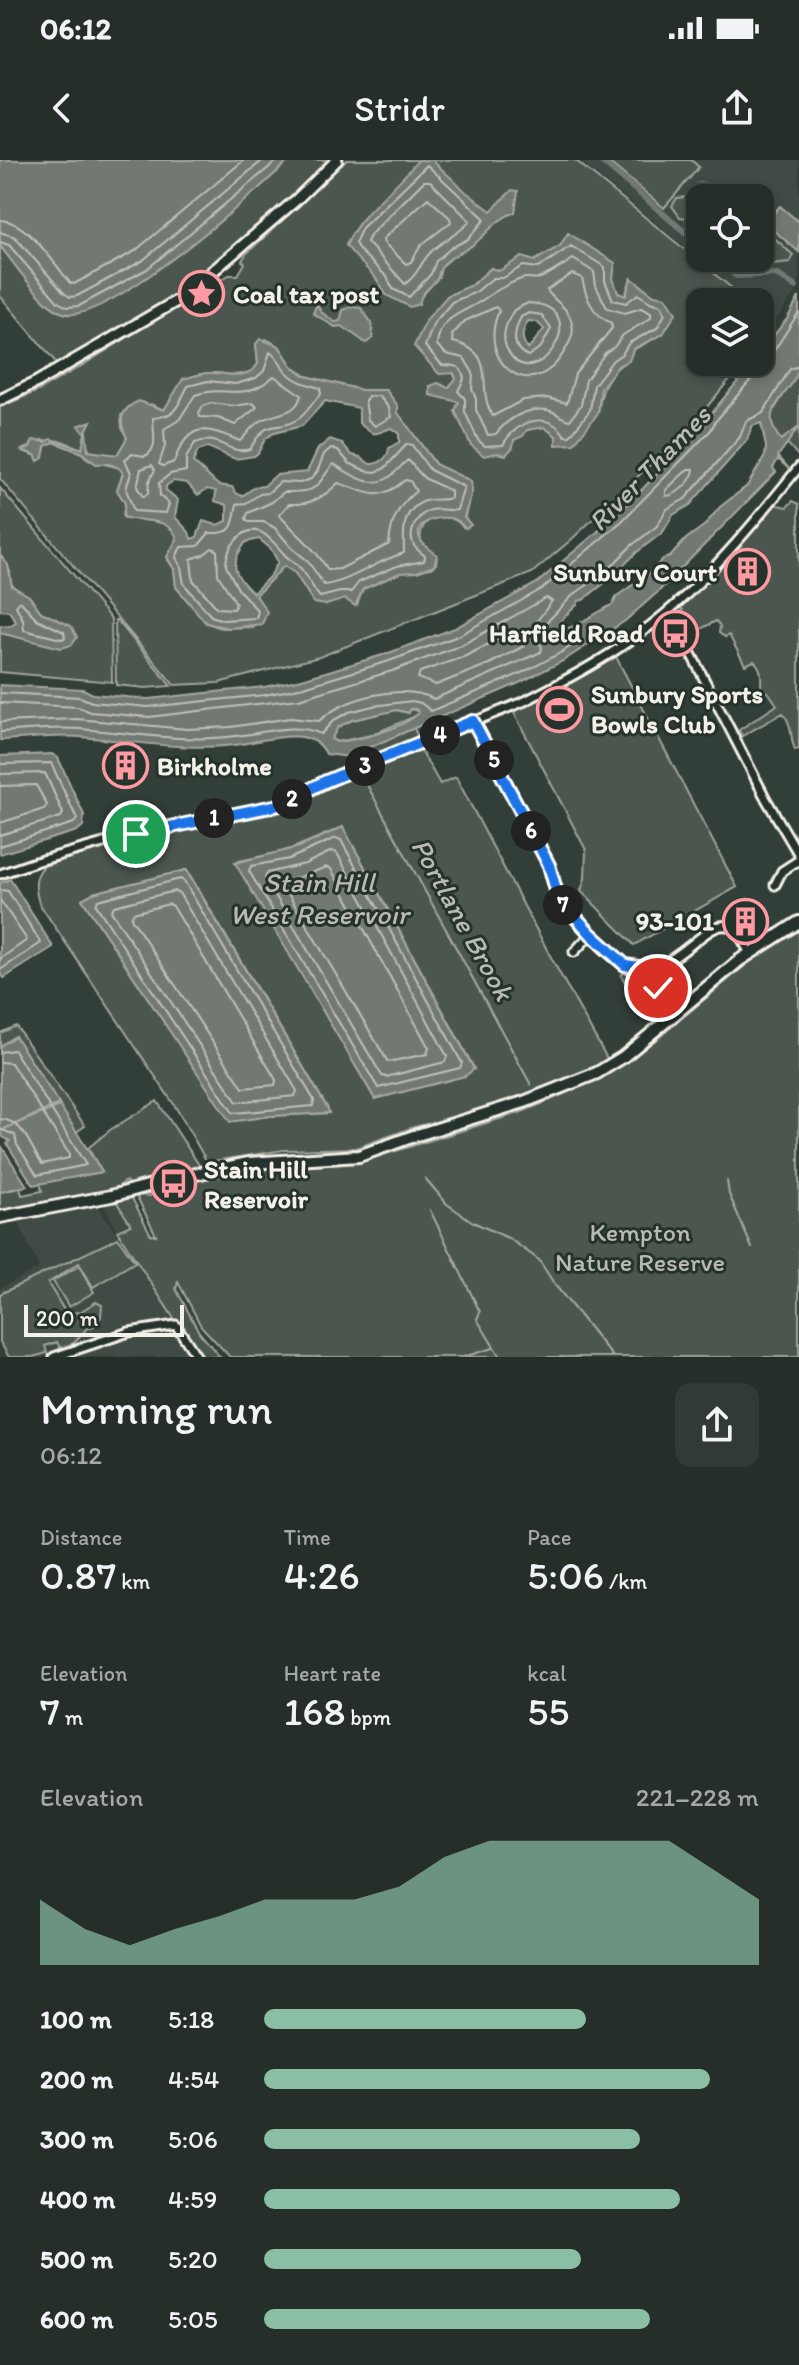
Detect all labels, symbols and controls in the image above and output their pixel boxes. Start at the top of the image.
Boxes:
text: 06:12 [40,10,111,47]
icon: back [40,86,84,130]
icon: share [715,86,759,130]
text: Stridr [354,87,445,130]
map controls [686,184,774,376]
button: locate [686,184,774,272]
place icon: Coal tax post [178,270,226,318]
place label: Coal tax post [233,278,380,310]
button: layers [686,288,774,376]
water label: River Thames [581,397,718,538]
building icon: Sunbury Court [724,548,772,596]
place label: Sunbury Court [553,556,717,588]
bus stop icon: Harfield Road [651,609,699,657]
place label: Harfield Road [489,617,645,649]
place label: Sunbury Sports Bowls Club [591,678,763,740]
sports icon: Sunbury Sports Bowls Club [536,685,584,733]
pin: 4 [420,715,460,755]
text: 4 [433,721,447,748]
pin: 5 [474,740,514,780]
building icon: Birkholme [102,742,150,790]
pin: 3 [345,746,385,786]
text: 5 [488,746,500,773]
place label: Birkholme [157,750,272,782]
text: 3 [359,752,371,779]
pin: 2 [272,779,312,819]
text: 2 [286,785,298,812]
pin: 1 [194,798,234,838]
pin [102,800,170,868]
text: 1 [209,804,219,831]
pin: 6 [511,811,551,851]
icon: arrive [114,812,158,856]
text: 6 [525,817,537,844]
water label: Portlane Brook [404,832,522,1007]
water label: Stain Hill West Reservoir [229,865,411,931]
pin: 7 [543,885,583,925]
text: 7 [558,891,568,918]
building icon: 93-101 [721,897,769,945]
place label: 93-101 [636,905,714,937]
pin [624,954,692,1022]
icon: check [636,966,680,1010]
place label: Stain Hill Reservoir [204,1153,309,1215]
bus stop icon: Stain Hill Reservoir [149,1160,197,1208]
park label: Kempton Nature Reserve [555,1216,725,1278]
scale bar [24,1301,184,1337]
text: 200 m [36,1305,98,1332]
text: Morning run [40,1382,273,1435]
button: share [675,1383,759,1467]
text: 06:12 [40,1439,102,1471]
text: Distance [40,1524,122,1551]
text: Time [284,1524,331,1551]
text: Pace [527,1524,571,1551]
text: 0.87 [40,1551,116,1599]
text: 4:26 [284,1551,360,1599]
text: 5:06 [527,1551,604,1599]
text: km [116,1568,150,1595]
text: /km [604,1568,647,1595]
text: Elevation [40,1660,127,1687]
text: Heart rate [284,1660,381,1687]
text: kcal [527,1660,566,1687]
text: 7 [40,1687,60,1735]
text: 168 [284,1687,345,1735]
text: 55 [527,1687,569,1735]
text: m [60,1704,83,1731]
text: bpm [345,1704,391,1731]
text: Elevation [40,1781,143,1813]
text: 221–228 m [636,1781,759,1813]
text: 100 m [40,2003,112,2035]
text: 5:18 [168,2003,214,2035]
text: 200 m [40,2063,113,2095]
text: 4:54 [168,2063,219,2095]
text: 300 m [40,2123,114,2155]
text: 5:06 [168,2123,218,2155]
text: 400 m [40,2183,115,2215]
text: 4:59 [168,2183,217,2215]
text: 500 m [40,2243,113,2275]
text: 5:20 [168,2243,218,2275]
text: 600 m [40,2303,114,2335]
text: 5:05 [168,2303,218,2335]

